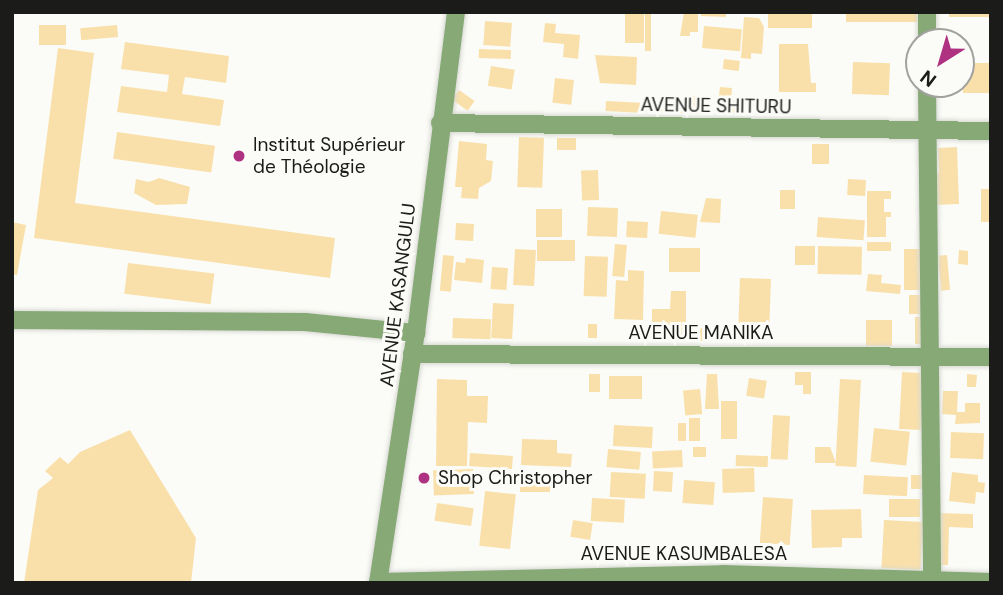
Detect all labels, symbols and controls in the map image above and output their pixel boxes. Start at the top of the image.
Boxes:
north arrow [905,28,975,98]
text: N [915,64,941,93]
street label: AVENUE SHITURU [640,93,792,119]
place label: Institut Supérieur de Théologie [253,134,405,178]
marker: Institut Supérieur de Théologie [231,148,247,164]
street label: AVENUE KASANGULU [375,202,421,388]
street label: AVENUE MANIKA [628,322,774,344]
place label: Shop Christopher [438,467,593,489]
marker: Shop Christopher [416,470,432,486]
street label: AVENUE KASUMBALESA [581,543,787,565]

